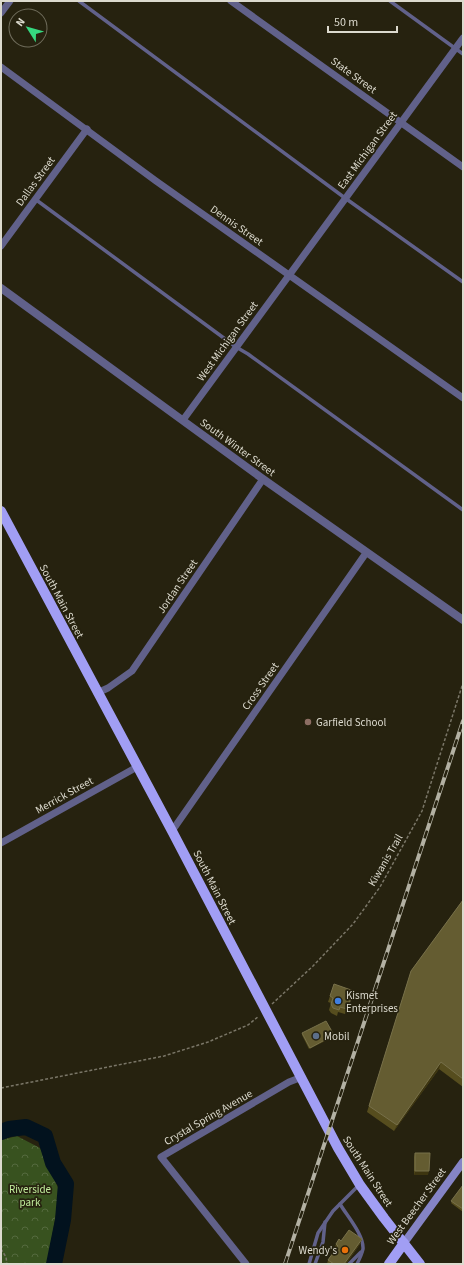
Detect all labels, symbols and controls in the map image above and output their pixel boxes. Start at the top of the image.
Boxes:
north arrow [8,8,48,48]
scale bar [328,8,397,34]
text: 50 m [334,14,358,31]
text: N [12,15,29,30]
street label: State Street [328,54,380,97]
street label: East Michigan Street [334,108,401,192]
street label: Dallas Street [12,153,59,209]
street label: Dennis Street [207,202,266,249]
street label: West Michigan Street [193,298,262,384]
street label: South Winter Street [197,415,279,480]
street label: Jordan Street [154,556,201,616]
street label: South Main Street [36,562,87,641]
street label: Cross Street [239,659,282,713]
place label: Garfield School [316,715,386,730]
marker: Garfield School [303,717,313,727]
street label: Merrick Street [33,773,96,818]
street label: Kiwanis Trail [364,831,407,889]
street label: South Main Street [189,847,240,927]
place label: Kismet Enterprises [346,988,398,1016]
marker: Kismet Enterprises [333,996,343,1006]
place label: Mobil [324,1029,350,1044]
marker: Mobil [311,1031,321,1041]
street label: Crystal Spring Avenue [161,1086,256,1149]
street label: South Main Street [339,1133,396,1210]
street label: West Beecher Street [383,1165,450,1248]
park label: Riverside park [9,1182,52,1210]
place label: Wendy's [299,1243,337,1258]
marker: Wendy's [340,1245,350,1255]

